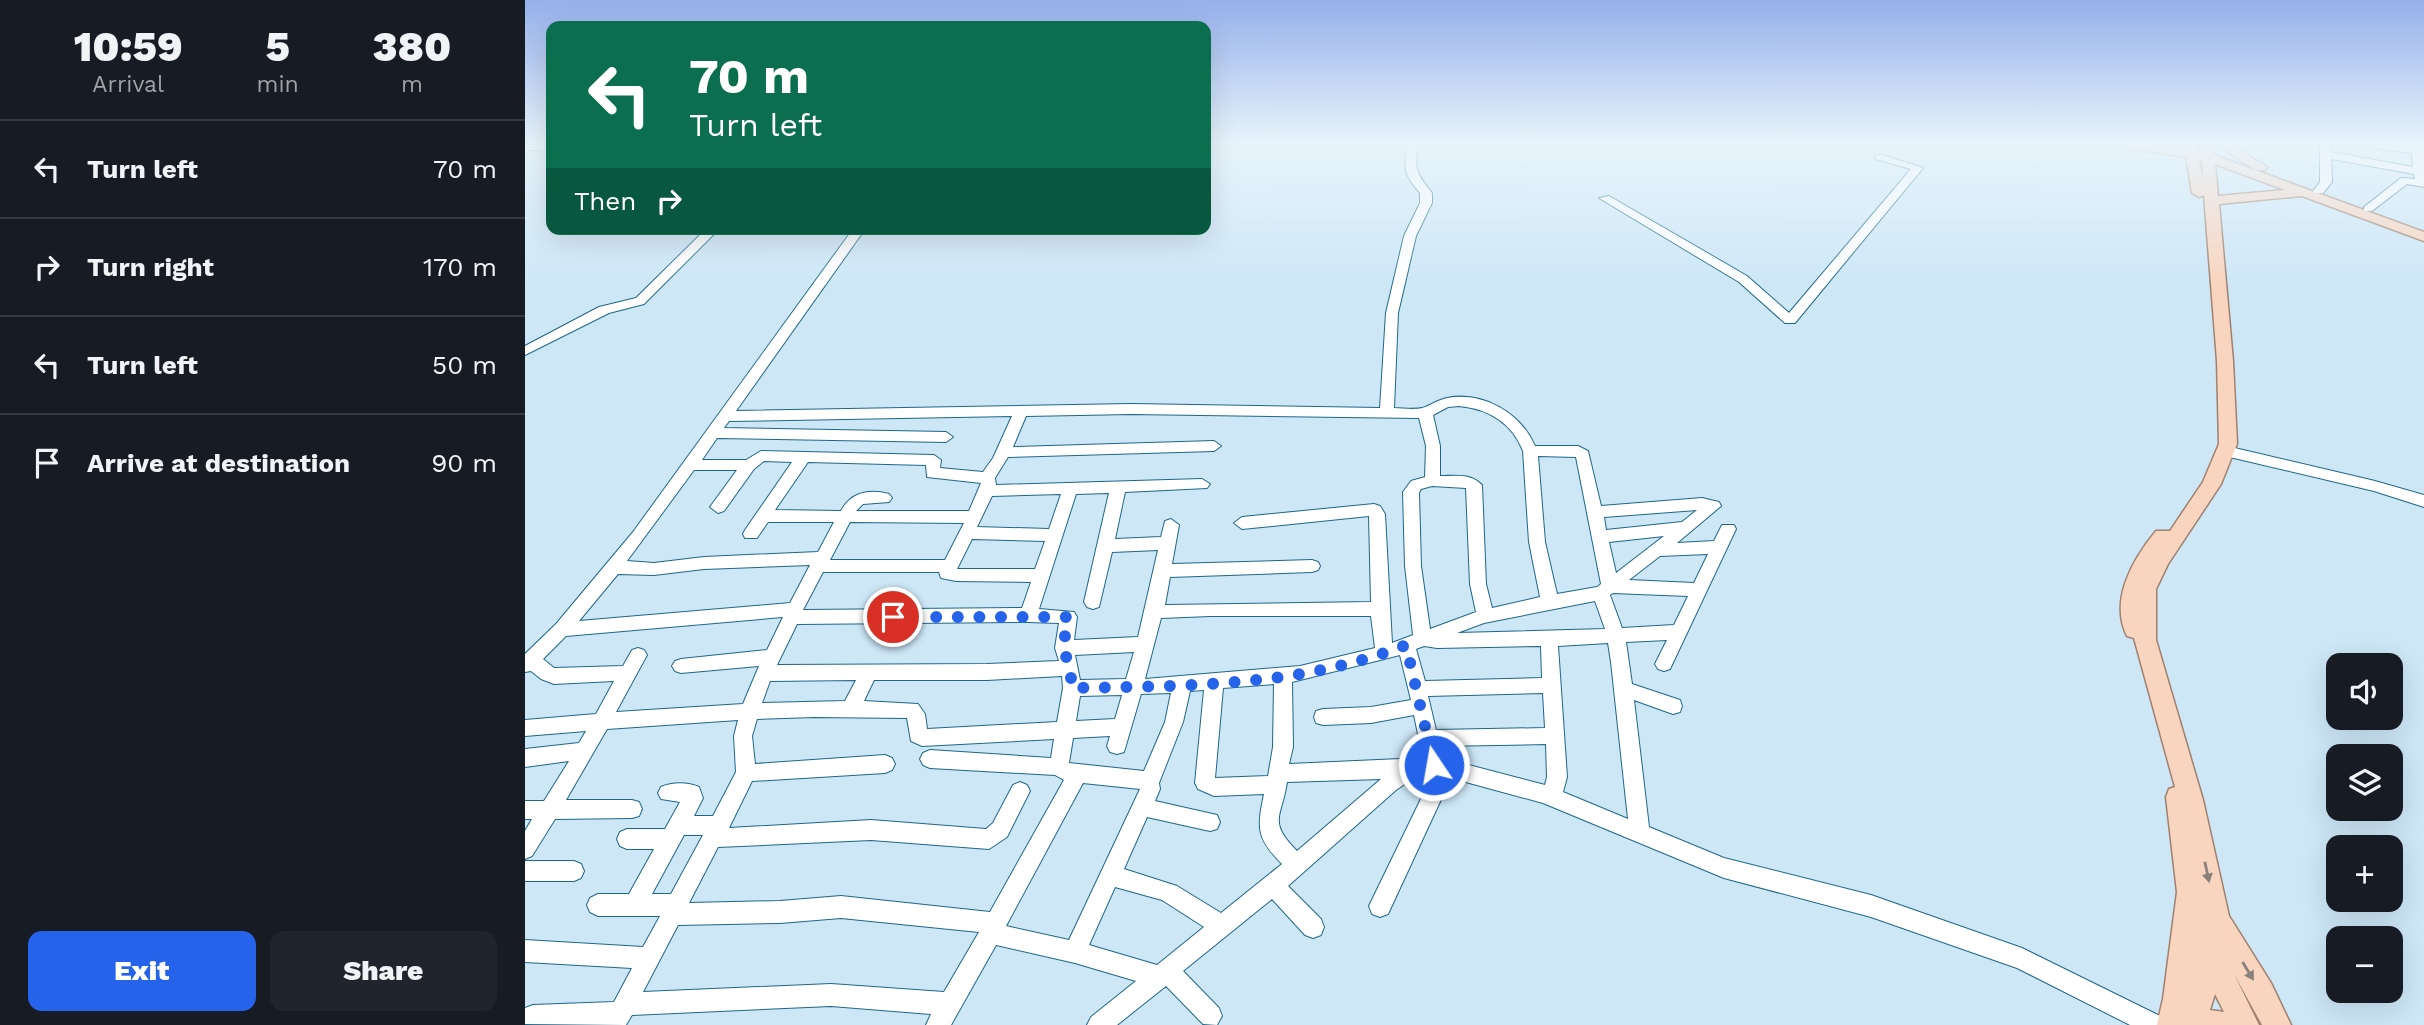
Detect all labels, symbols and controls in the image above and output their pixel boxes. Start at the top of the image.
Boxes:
text: 10:59 [74,22,183,71]
text: 5 [265,22,290,71]
text: 380 [372,22,451,71]
text: 70 m [689,47,809,105]
icon: left [574,49,665,140]
text: Arrival [92,71,164,98]
text: min [256,71,299,98]
text: m [401,71,423,98]
text: Turn left [689,106,822,144]
icon: left [28,150,66,188]
text: Turn left [87,154,198,184]
text: 70 m [433,154,497,184]
icon: right [650,182,688,220]
text: Then [574,186,636,216]
icon: right [28,248,66,286]
text: Turn right [87,252,214,282]
text: 170 m [423,252,497,282]
icon: left [28,346,66,384]
text: Turn left [87,350,198,380]
text: 50 m [432,350,497,380]
icon: arrive [28,444,66,482]
text: Arrive at destination [87,448,350,478]
text: 90 m [431,448,497,478]
pin [863,587,923,647]
icon: arrive [874,598,912,636]
map controls [2326,653,2403,1003]
button: sound [2326,653,2403,730]
position arrow [1397,728,1471,802]
button: layers [2326,744,2403,821]
button: + [2326,835,2403,912]
one-way arrow [2201,861,2212,883]
button: − [2326,926,2403,1003]
button: Exit [28,931,256,1011]
button: Share [270,931,497,1011]
one-way arrow [2242,961,2254,980]

